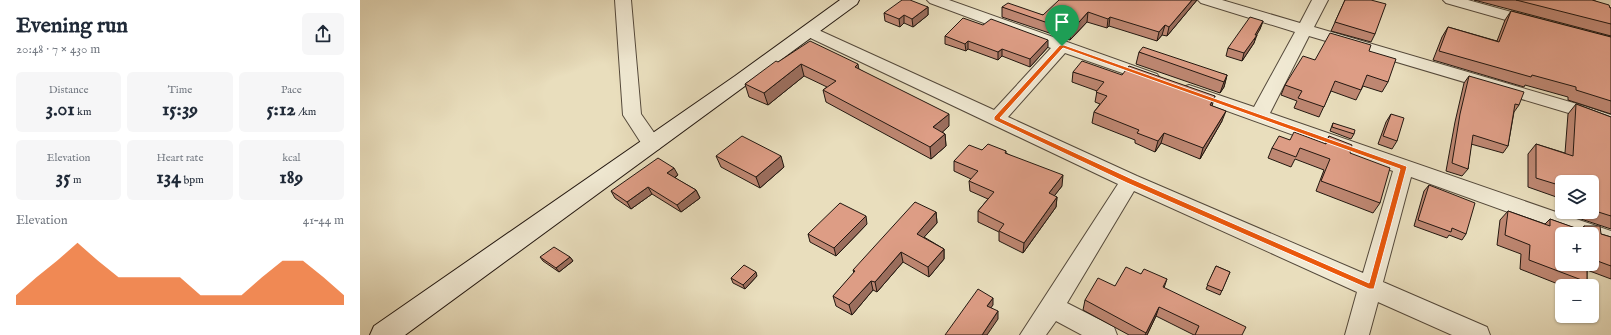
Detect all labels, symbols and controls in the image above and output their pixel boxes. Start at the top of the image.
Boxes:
pin [1045,5,1079,46]
icon: arrive [1051,11,1073,33]
text: Evening run [16,12,128,40]
button: share [302,13,344,55]
text: 20:48 · 7 × 430 m [16,41,100,58]
text: Distance [49,83,89,97]
text: Time [168,83,192,97]
text: Pace [281,83,302,97]
text: 3.01 [46,97,75,122]
text: 15:39 [162,97,198,122]
text: 5:12 [266,97,296,122]
text: km [75,105,92,119]
text: /km [296,105,316,119]
text: Elevation [47,151,90,165]
text: Heart rate [157,151,203,165]
text: kcal [282,151,301,165]
text: 35 [56,165,71,190]
text: 134 [156,165,181,190]
text: 189 [279,165,303,190]
text: m [71,173,81,187]
text: bpm [181,173,204,187]
map controls [1555,175,1599,323]
button: layers [1555,175,1599,219]
text: Elevation [16,212,68,229]
text: 41–44 m [303,212,344,229]
button: + [1555,227,1599,271]
button: − [1555,279,1599,323]

